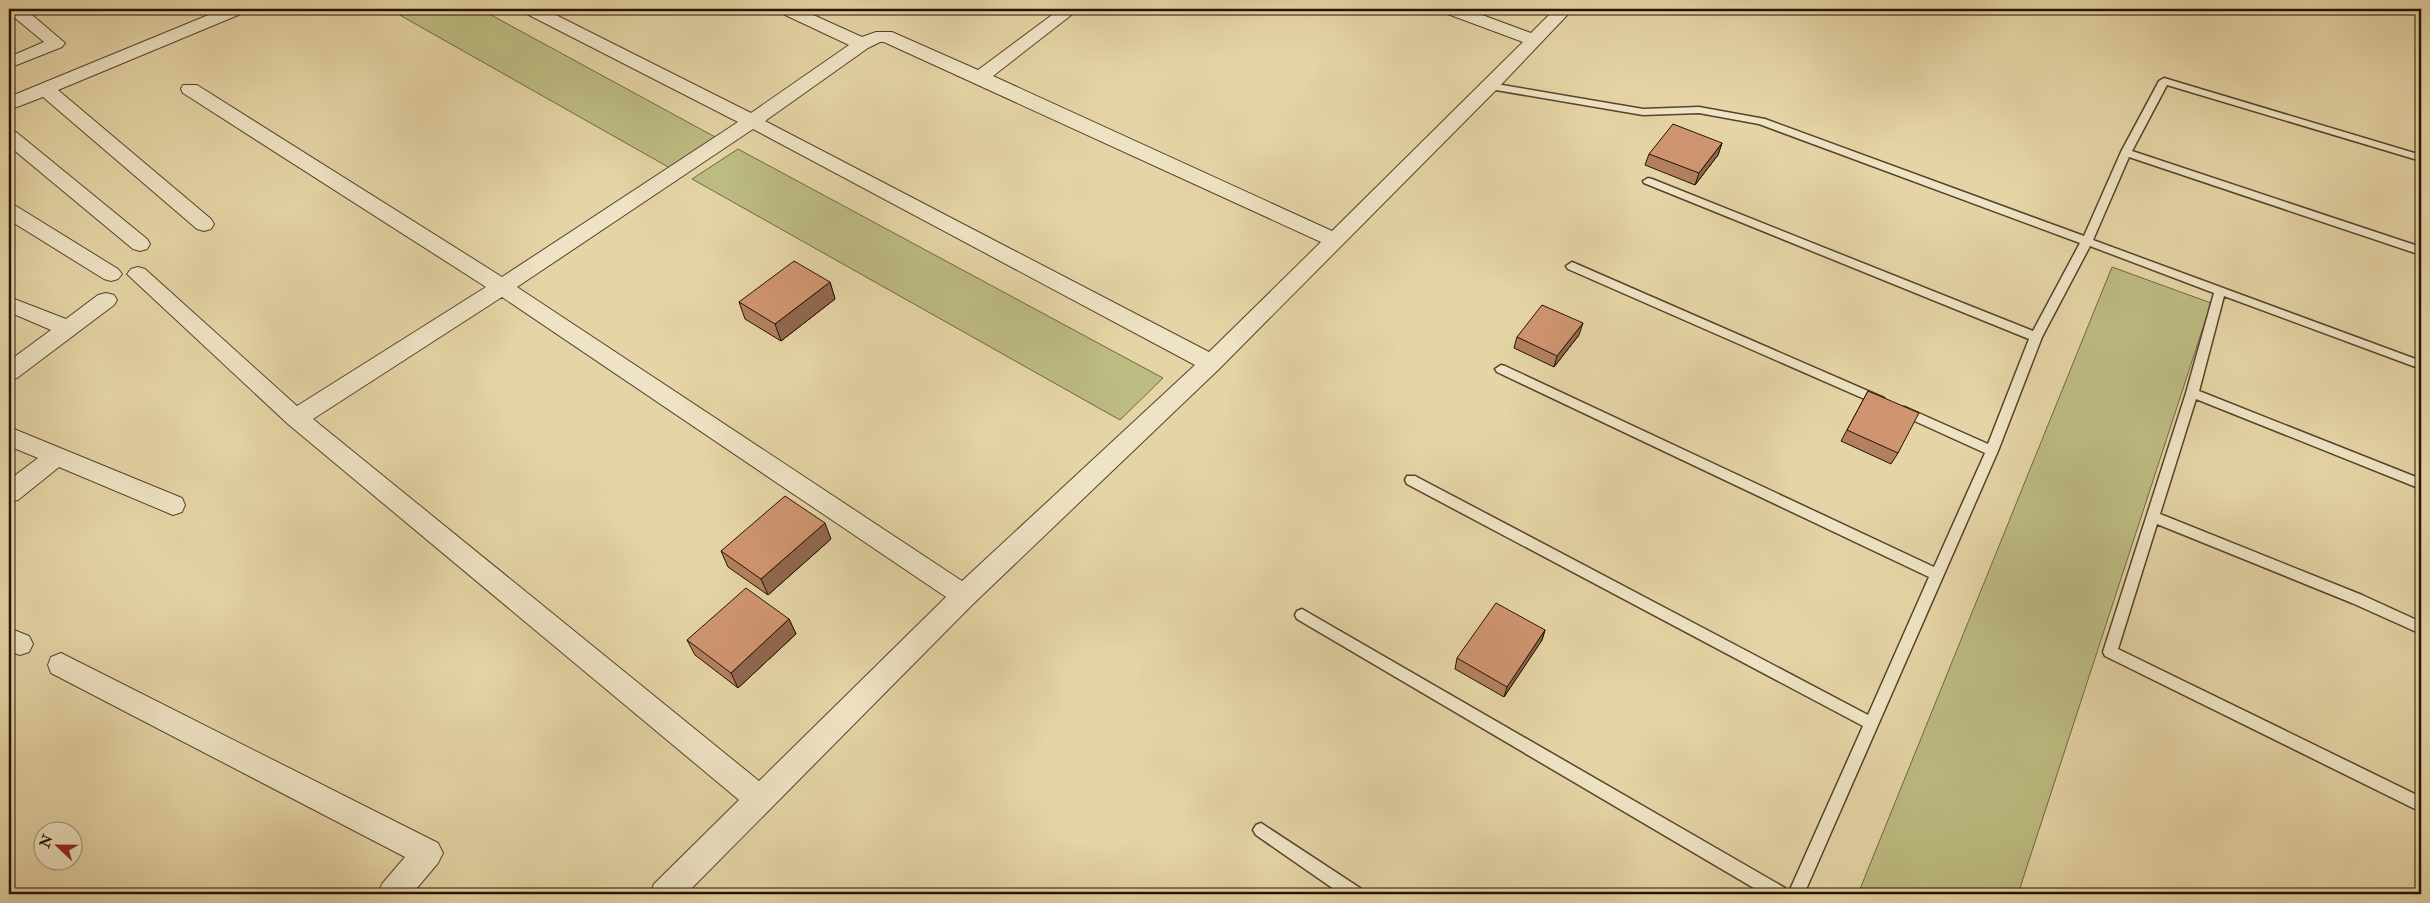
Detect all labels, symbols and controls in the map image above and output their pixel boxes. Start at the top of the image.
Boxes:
north arrow [32,820,82,870]
text: N [36,832,57,851]

